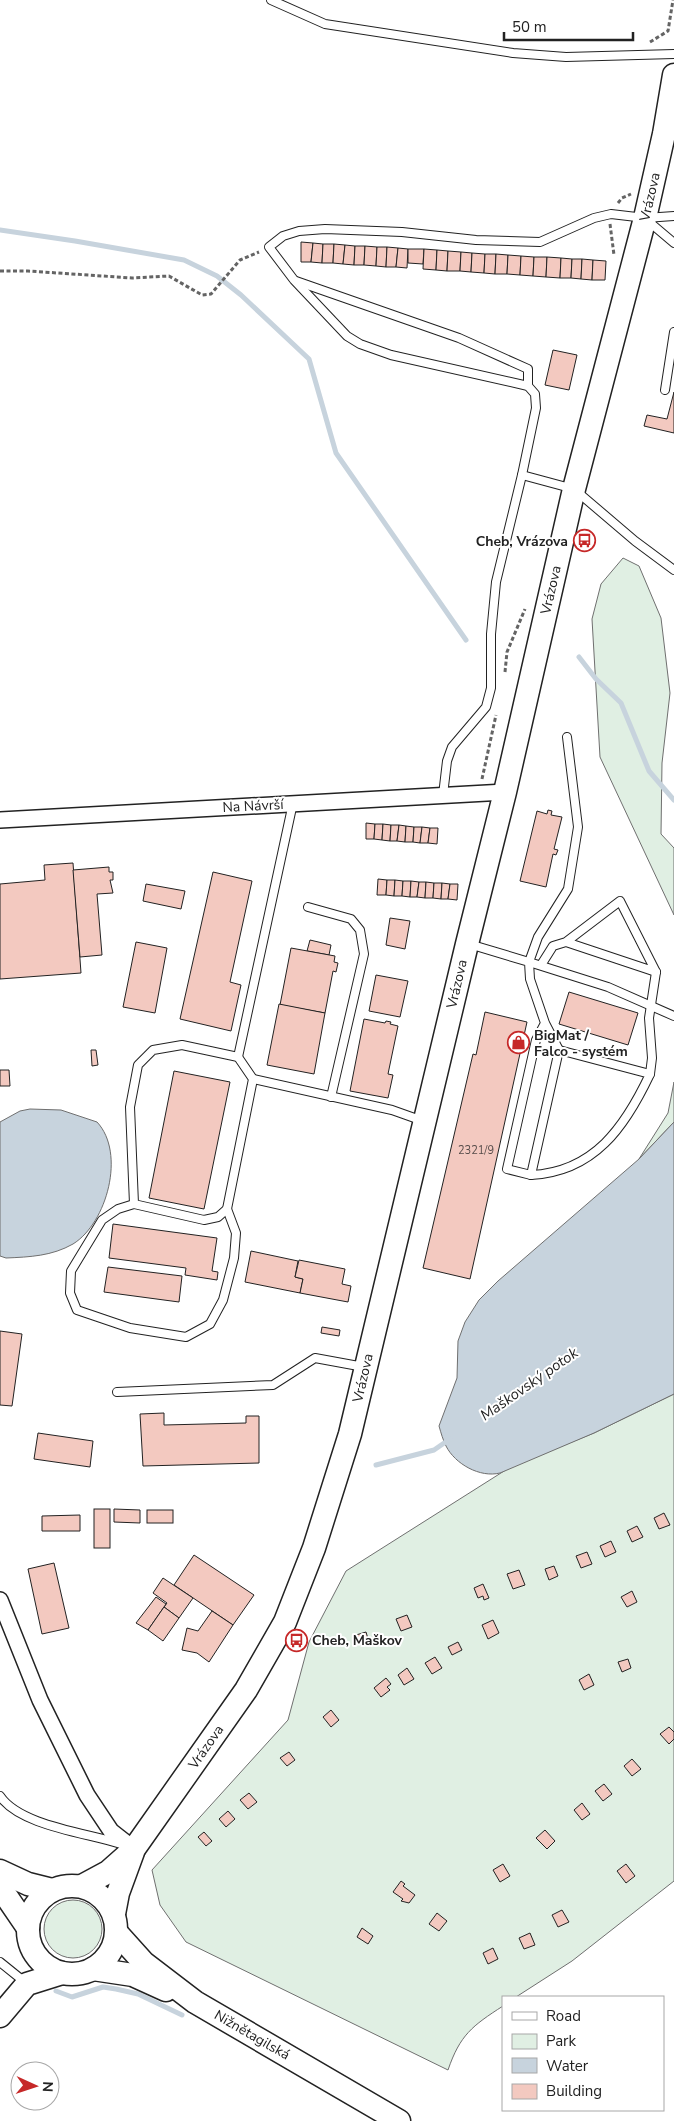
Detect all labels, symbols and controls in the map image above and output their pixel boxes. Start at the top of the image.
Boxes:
scale bar [504,10,633,42]
text: 50 m [512,17,547,37]
street label: Vrázova [635,171,665,224]
bus stop icon: Cheb, Vrázova [572,529,596,553]
place label: Cheb, Vrázova [476,532,568,551]
street label: Vrázova [536,564,566,617]
street label: Na Návrší [222,795,285,817]
street label: Vrázova [442,958,472,1011]
place label: BigMat / Falco - systém [534,1026,628,1061]
shop icon: BigMat / Falco - systém [506,1031,530,1055]
house number: 2321/9 [458,1143,494,1158]
water label: Maškovský potok [476,1342,582,1425]
street label: Vrázova [348,1352,378,1405]
bus stop icon: Cheb, Maškov [284,1628,308,1652]
place label: Cheb, Maškov [312,1631,403,1650]
street label: Vrázova [183,1721,228,1774]
legend [502,1996,664,2111]
street label: Nižnětagilská [211,2006,293,2064]
text: Road [546,2006,581,2026]
text: Park [546,2031,576,2051]
text: Water [546,2056,589,2076]
north arrow [10,2061,60,2111]
text: N [38,2081,57,2092]
text: Building [546,2081,602,2101]

